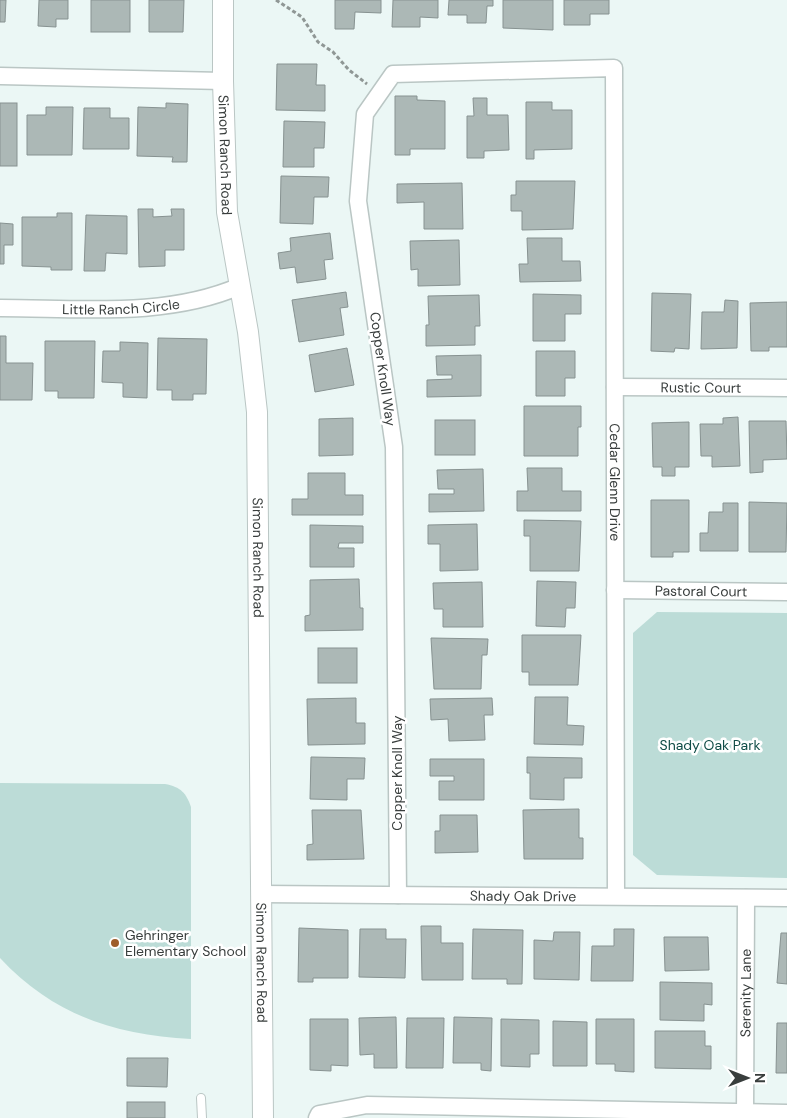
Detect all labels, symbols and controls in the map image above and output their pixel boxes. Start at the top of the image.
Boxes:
street label: Simon Ranch Road [214,95,236,215]
street label: Little Ranch Circle [62,295,181,318]
street label: Copper Knoll Way [366,311,400,428]
street label: Rustic Court [661,378,741,397]
street label: Cedar Glenn Drive [606,423,624,541]
street label: Simon Ranch Road [249,497,268,618]
street label: Pastoral Court [655,581,747,601]
street label: Copper Knoll Way [388,715,406,831]
park label: Shady Oak Park [660,736,760,754]
street label: Shady Oak Drive [470,887,576,905]
street label: Simon Ranch Road [252,902,271,1023]
place label: Gehringer Elementary School [125,926,246,960]
marker: Gehringer Elementary School [109,937,121,949]
street label: Serenity Lane [736,949,755,1037]
north arrow [722,1053,772,1103]
text: N [751,1073,769,1083]

